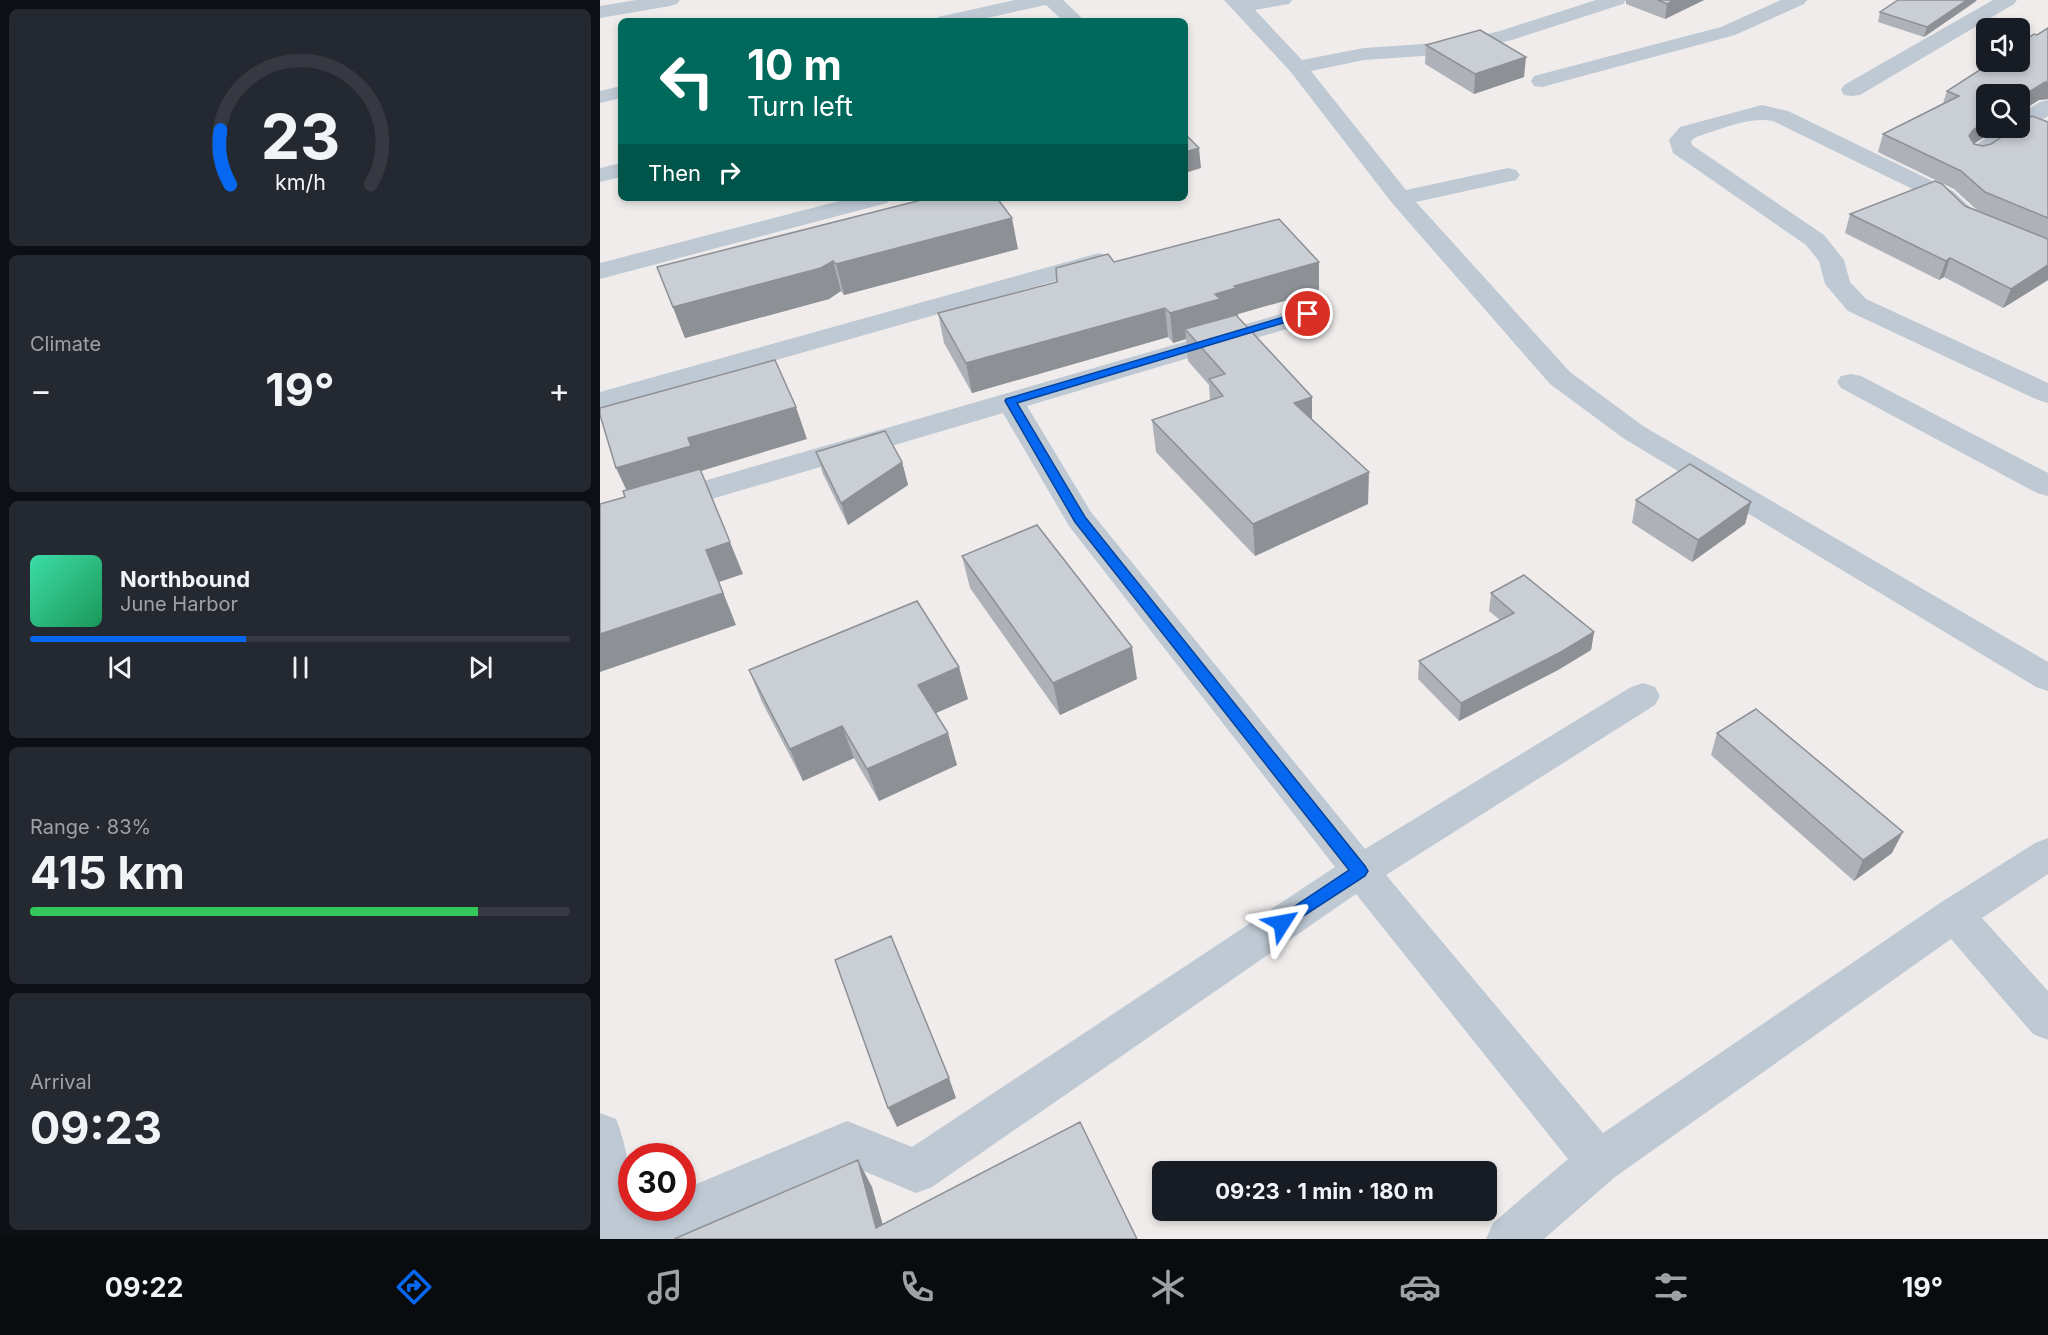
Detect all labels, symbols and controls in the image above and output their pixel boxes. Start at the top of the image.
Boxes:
map controls [1976,18,2030,138]
button: sound [1976,18,2030,72]
text: 10 m [747,39,842,90]
icon: left [648,42,726,120]
button: search [1976,84,2030,138]
text: Turn left [747,90,853,123]
text: 23 [260,99,340,174]
icon: right [713,156,746,189]
text: Then [648,160,701,186]
text: km/h [275,169,325,195]
pin [1282,288,1333,339]
icon: arrive [1291,297,1324,330]
text: Climate [30,332,101,356]
text: 19° [265,362,335,417]
text: − [30,370,52,410]
text: + [548,370,570,410]
text: Northbound [120,566,250,592]
text: June Harbor [120,592,238,616]
icon: previous [104,651,137,684]
icon: pause [284,651,317,684]
icon: next [464,651,497,684]
text: Range · 83% [30,815,151,839]
text: 415 km [30,845,185,900]
position arrow [1250,891,1314,955]
text: Arrival [30,1070,92,1094]
text: 09:23 [30,1100,162,1155]
speed limit sign: 30 [618,1143,696,1221]
text: 09:23 · 1 min · 180 m [1215,1178,1434,1204]
icon: directions [393,1266,435,1308]
icon: music [644,1266,686,1308]
icon: phone [896,1266,938,1308]
icon: climate [1147,1266,1189,1308]
icon: car [1399,1266,1441,1308]
icon: filters [1650,1266,1692,1308]
text: 09:22 [105,1271,184,1304]
text: 19° [1902,1271,1943,1304]

